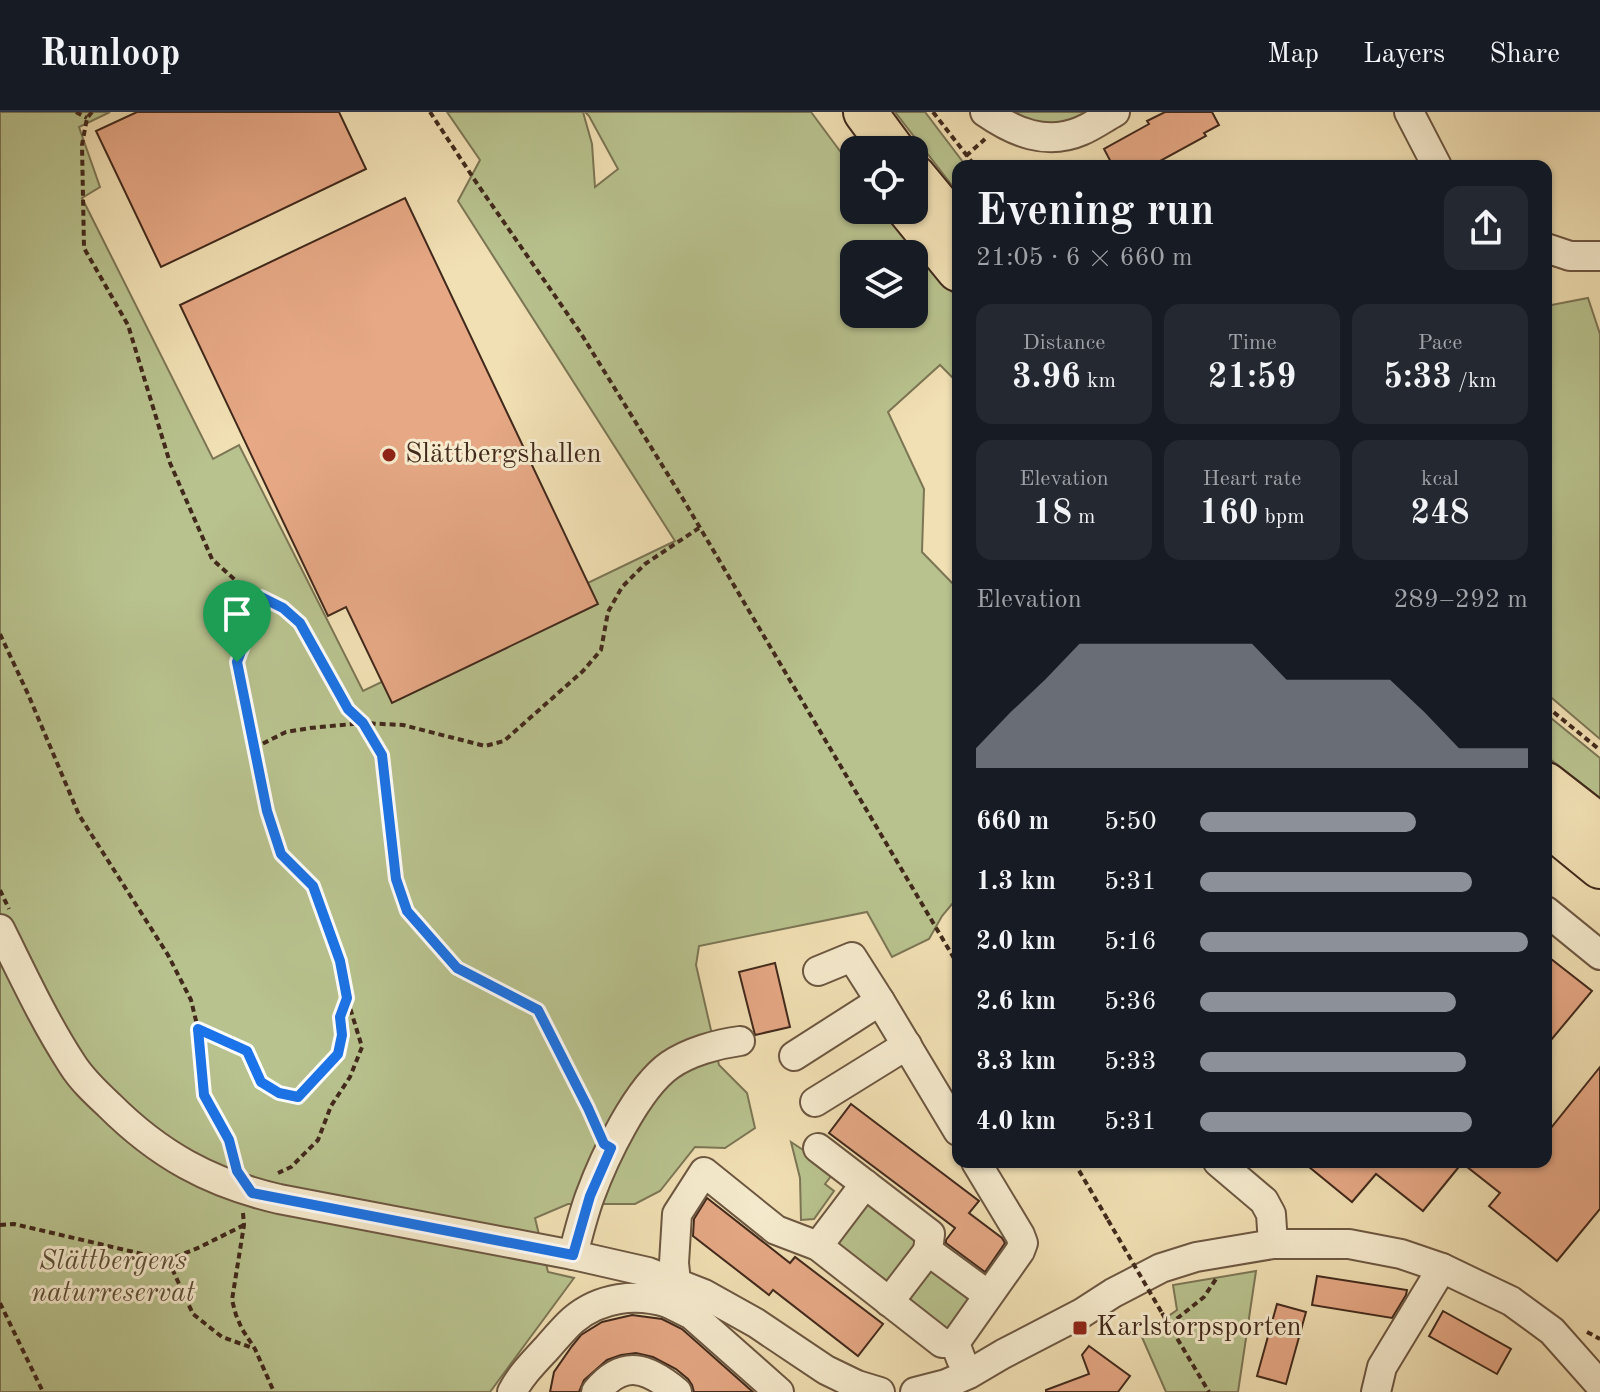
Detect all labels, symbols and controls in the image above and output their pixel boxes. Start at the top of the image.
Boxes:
text: Runloop [40,36,180,74]
text: Map [1267,41,1319,69]
text: Layers [1363,41,1445,69]
text: Share [1489,41,1560,69]
map controls [840,136,928,328]
button: locate [840,136,928,224]
button: share [1444,186,1528,270]
text: Evening run [976,190,1214,234]
button: layers [840,240,928,328]
text: 21:05 · 6 × 660 m [976,245,1193,271]
text: Distance [1023,332,1105,354]
text: Time [1227,332,1277,354]
text: Pace [1418,332,1462,354]
text: 3.96 [1012,361,1081,395]
text: 21:59 [1208,361,1296,395]
text: 5:33 [1383,361,1452,395]
text: km [1081,370,1116,392]
text: /km [1452,370,1497,392]
place label: Slättbergshallen [405,441,602,469]
marker: Slättbergshallen [380,446,398,464]
text: Elevation [1019,468,1109,490]
text: Heart rate [1203,468,1301,490]
text: kcal [1421,468,1459,490]
text: 18 [1032,497,1072,531]
text: 160 [1199,497,1258,531]
text: 248 [1410,497,1470,531]
text: m [1072,506,1096,528]
text: bpm [1258,506,1305,528]
pin [203,580,271,662]
text: Elevation [976,587,1082,613]
text: 289–292 m [1393,587,1528,613]
icon: arrive [215,592,259,636]
text: 660 m [976,809,1049,835]
text: 5:50 [1104,809,1157,835]
text: 1.3 km [976,869,1056,895]
text: 5:31 [1104,869,1157,895]
text: 2.0 km [976,929,1056,955]
text: 5:16 [1104,929,1157,955]
text: 2.6 km [976,989,1056,1015]
text: 5:36 [1104,989,1157,1015]
text: 3.3 km [976,1049,1056,1075]
text: 5:33 [1104,1049,1157,1075]
text: 4.0 km [976,1109,1056,1135]
text: 5:31 [1104,1109,1157,1135]
park label: Slättbergens naturreservat [31,1248,196,1308]
place label: Karlstorpsporten [1096,1314,1302,1342]
marker: Karlstorpsporten [1071,1319,1089,1337]

